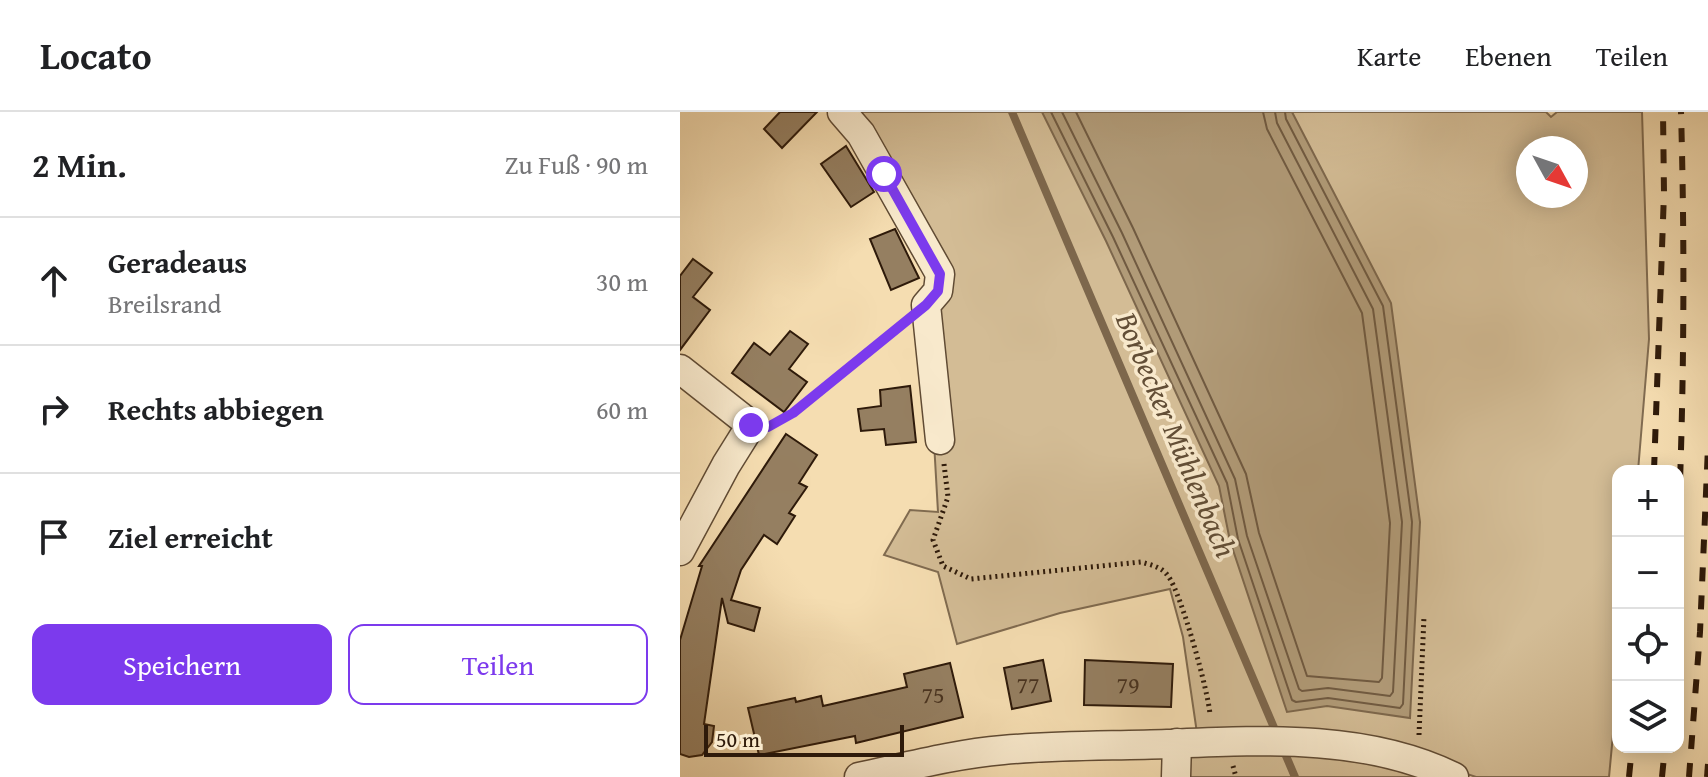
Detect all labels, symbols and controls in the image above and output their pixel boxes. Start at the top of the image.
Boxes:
text: Locato [40,27,152,83]
text: Karte [1357,35,1421,76]
text: Ebenen [1465,35,1552,76]
text: Teilen [1596,35,1668,76]
north arrow [1516,136,1588,208]
text: 2 Min. [32,140,127,189]
text: Zu Fuß · 90 m [505,145,648,184]
route start [866,156,902,192]
text: Geradeaus [108,240,247,284]
icon: ahead [32,259,76,303]
text: 30 m [596,262,648,301]
text: Breilsrand [108,284,221,323]
water label: Borbecker Mühlenbach [1105,304,1248,564]
icon: right [32,387,76,431]
text: Rechts abbiegen [108,387,324,431]
text: 60 m [596,390,648,429]
route end [733,407,769,443]
map controls [1612,465,1684,753]
button: + [1612,465,1684,537]
icon: arrive [32,515,76,559]
text: Ziel erreicht [108,515,273,559]
button: − [1612,537,1684,609]
button: locate [1612,609,1684,681]
button: Speichern [32,624,332,705]
button: Teilen [348,624,648,705]
house number: 77 [1016,667,1040,702]
house number: 79 [1116,667,1140,702]
house number: 75 [921,677,945,712]
button: layers [1612,681,1684,753]
scale bar [704,721,904,757]
text: 50 m [716,723,760,755]

